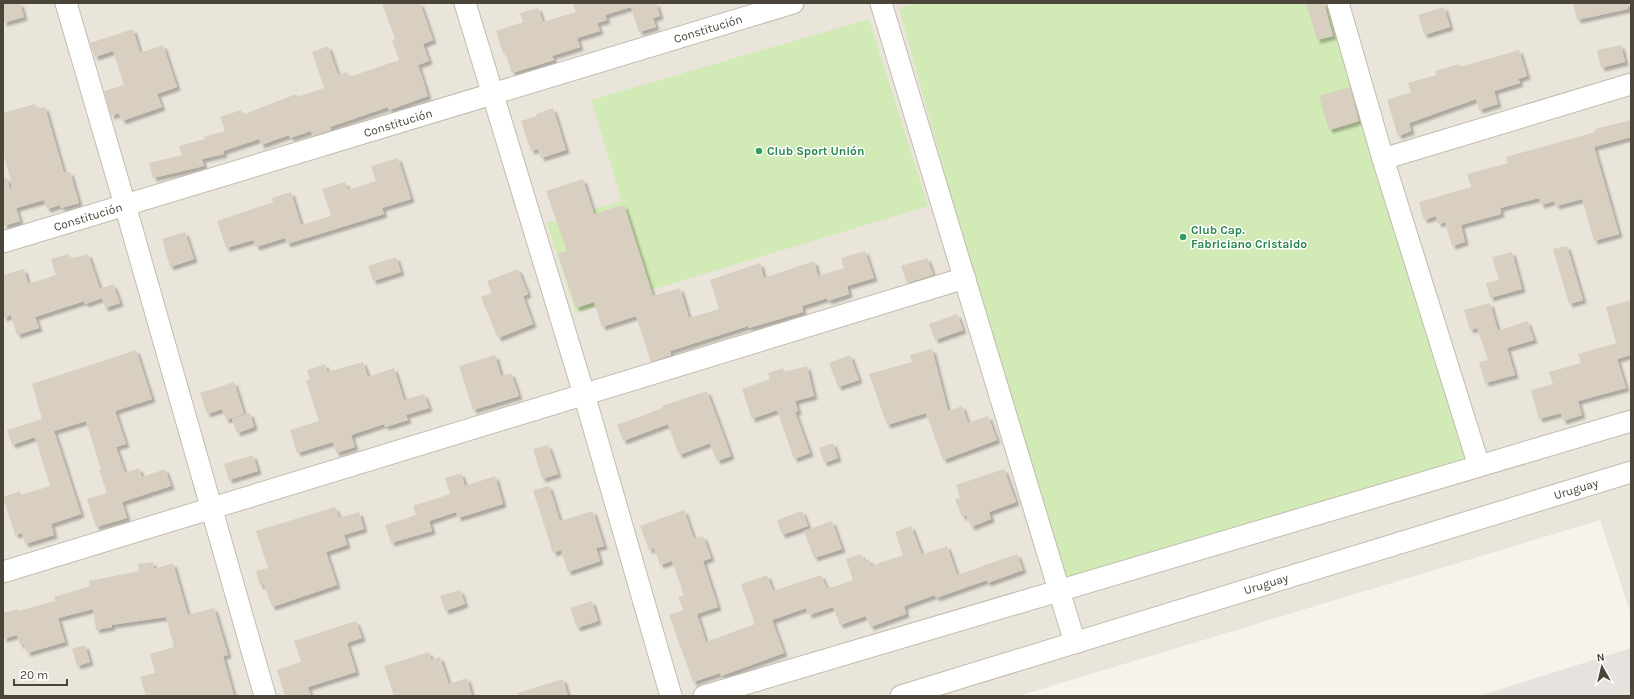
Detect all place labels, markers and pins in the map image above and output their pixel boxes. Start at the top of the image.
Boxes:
place label: Club Sport Unión [767,144,864,158]
marker: Club Sport Unión [754,146,764,156]
place label: Club Cap. Fabriciano Cristaldo [1191,223,1307,251]
marker: Club Cap. Fabriciano Cristaldo [1178,232,1188,242]

